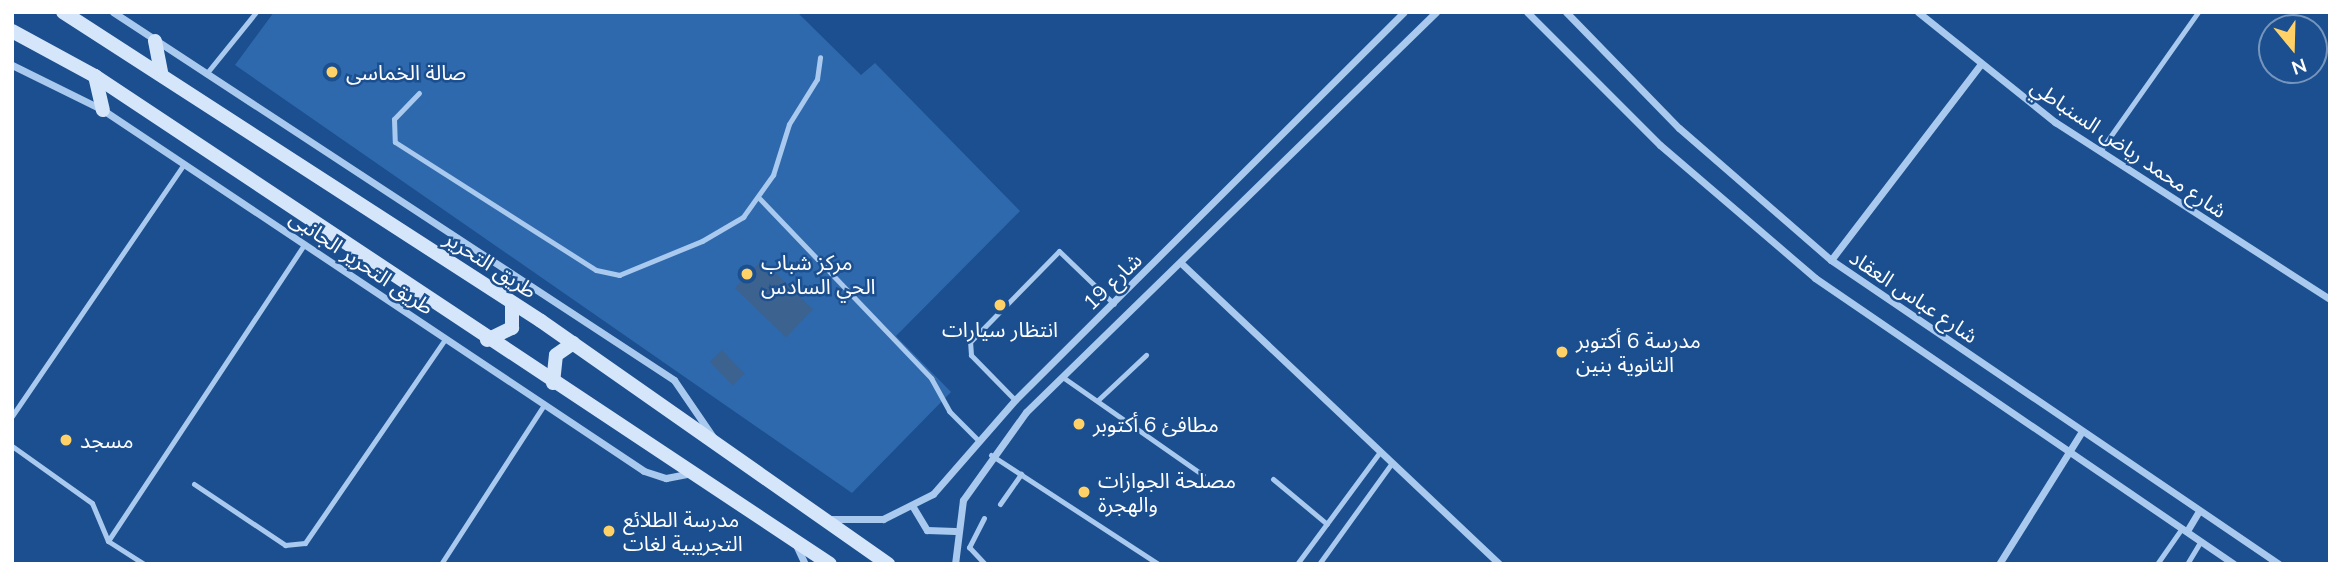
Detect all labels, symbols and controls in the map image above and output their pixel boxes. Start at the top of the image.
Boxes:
north arrow [2258,14,2328,84]
text: N [2288,53,2310,81]
place label: صالة الخماسى [346,59,466,85]
marker: صالة الخماسى [324,64,340,80]
street label: شارع محمد رياض السنباطي [2026,73,2232,223]
street label: طريق التحرير الجانبى [285,204,439,320]
street label: طريق التحرير [440,225,542,303]
street label: شارع عباس العقاد [1845,244,1983,348]
street label: شارع 19 [1077,247,1147,315]
place label: مركز شباب الحي السادس [761,249,876,299]
marker: مركز شباب الحي السادس [739,266,755,282]
marker: انتظار سيارات [992,297,1008,313]
place label: انتظار سيارات [942,316,1058,342]
place label: مدرسة 6 أكتوبر الثانوية بنين [1576,327,1701,377]
marker: مدرسة 6 أكتوبر الثانوية بنين [1554,344,1570,360]
place label: مطافئ 6 أكتوبر [1093,411,1219,437]
marker: مطافئ 6 أكتوبر [1071,416,1087,432]
place label: مسجد [80,427,133,453]
marker: مسجد [58,432,74,448]
place label: مصلحة الجوازات والهجرة [1098,467,1236,517]
marker: مصلحة الجوازات والهجرة [1076,484,1092,500]
place label: مدرسة الطلائع التجريبية لغات [623,506,743,556]
marker: مدرسة الطلائع التجريبية لغات [601,523,617,539]

